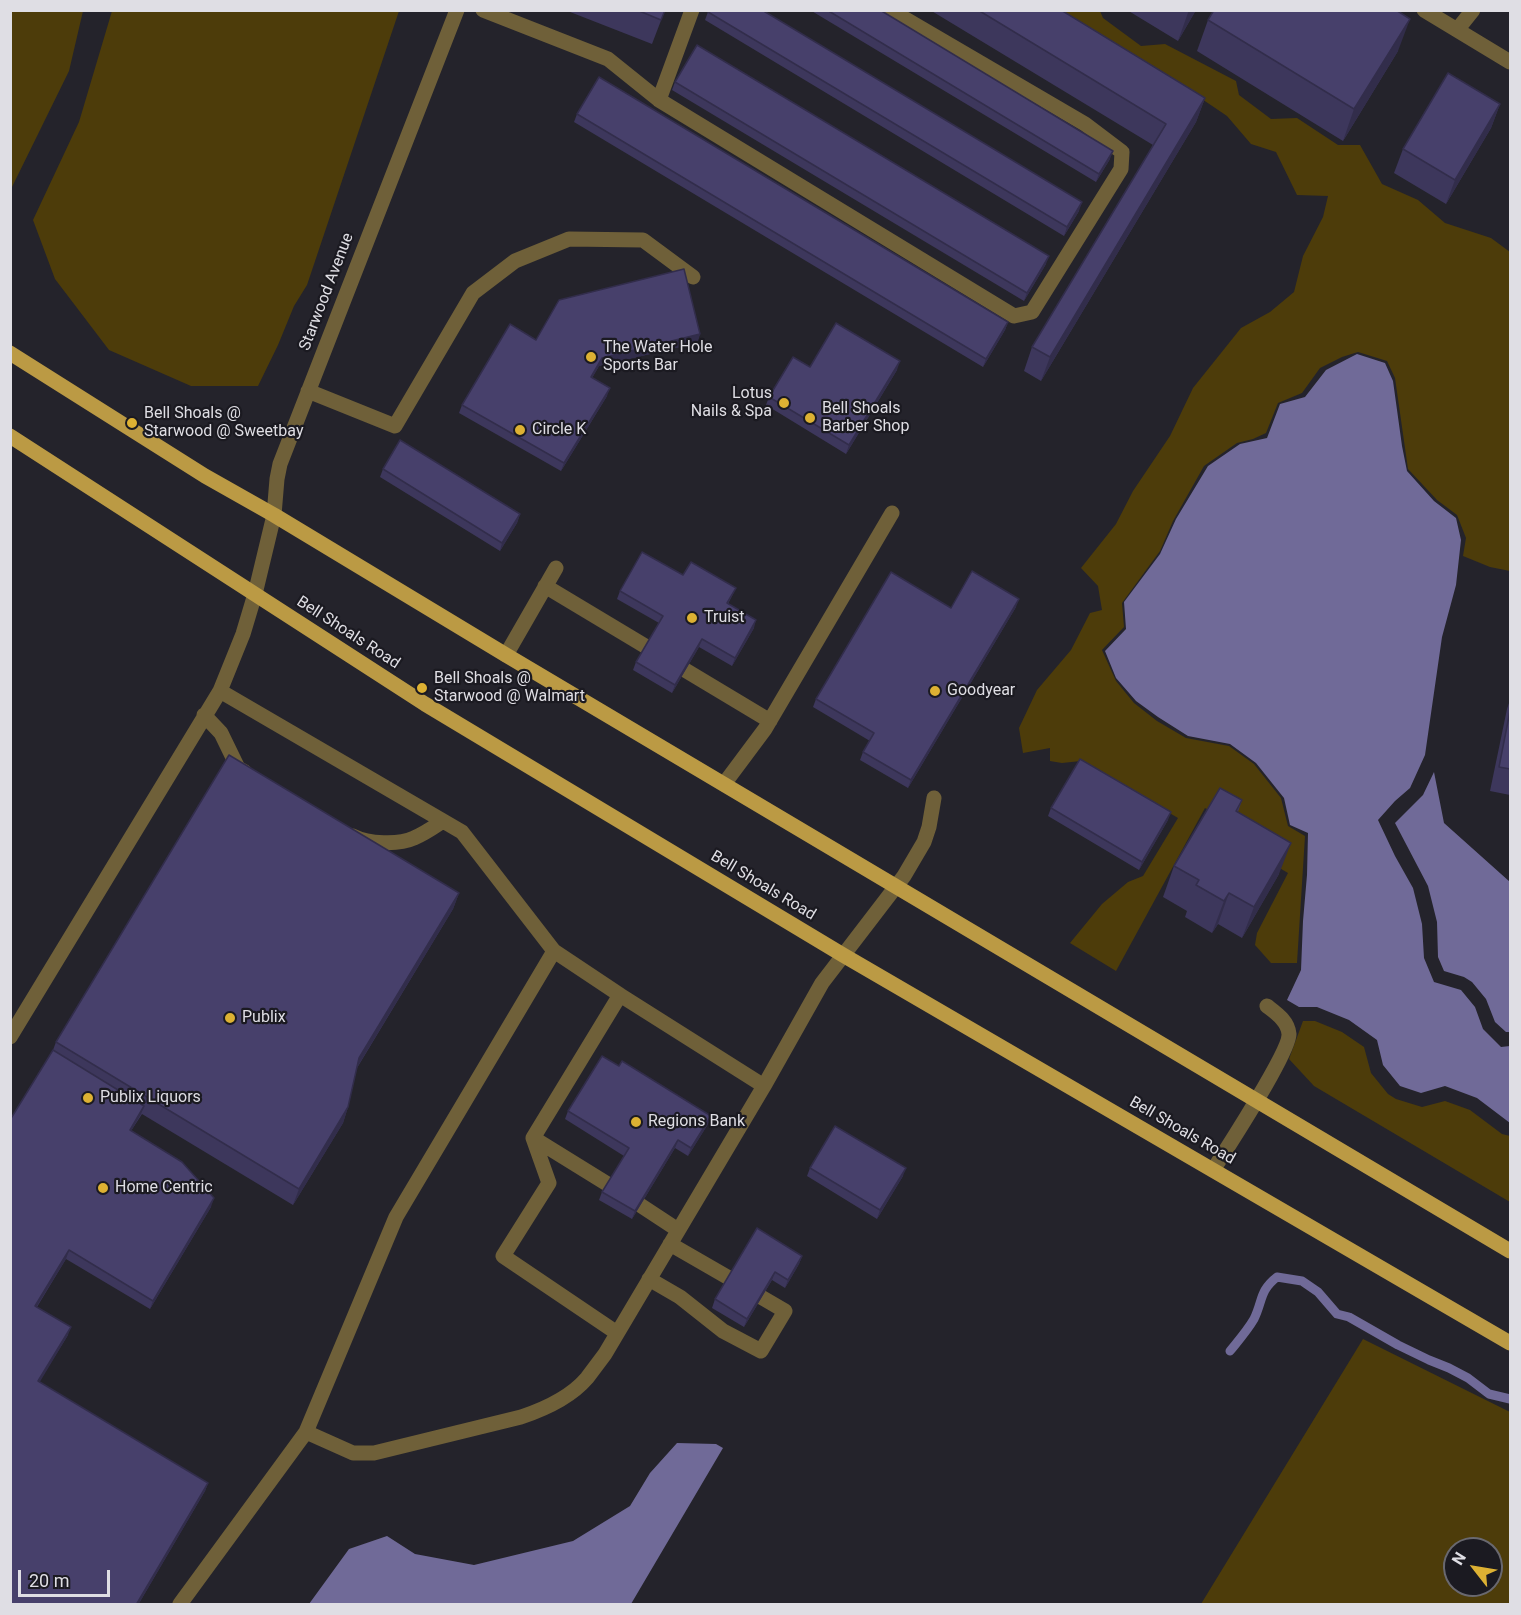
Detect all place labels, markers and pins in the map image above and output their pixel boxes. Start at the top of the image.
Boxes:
place label: The Water Hole Sports Bar [603,338,712,376]
marker: The Water Hole Sports Bar [584,350,598,364]
place label: Lotus Nails & Spa [691,384,772,422]
marker: Lotus Nails & Spa [777,396,791,410]
place label: Bell Shoals Barber Shop [822,399,909,437]
place label: Bell Shoals @ Starwood @ Sweetbay [144,404,303,442]
marker: Bell Shoals Barber Shop [803,411,817,425]
marker: Bell Shoals @ Starwood @ Sweetbay [125,416,139,430]
place label: Circle K [532,420,586,440]
marker: Circle K [513,423,527,437]
place label: Truist [704,608,745,628]
marker: Truist [685,611,699,625]
place label: Bell Shoals @ Starwood @ Walmart [434,669,585,707]
marker: Bell Shoals @ Starwood @ Walmart [415,681,429,695]
place label: Goodyear [947,681,1015,701]
marker: Goodyear [928,684,942,698]
place label: Publix [242,1008,286,1028]
marker: Publix [223,1011,237,1025]
place label: Publix Liquors [100,1088,201,1108]
marker: Publix Liquors [81,1091,95,1105]
place label: Regions Bank [648,1112,745,1132]
marker: Regions Bank [629,1115,643,1129]
place label: Home Centric [115,1178,213,1198]
marker: Home Centric [96,1181,110,1195]

